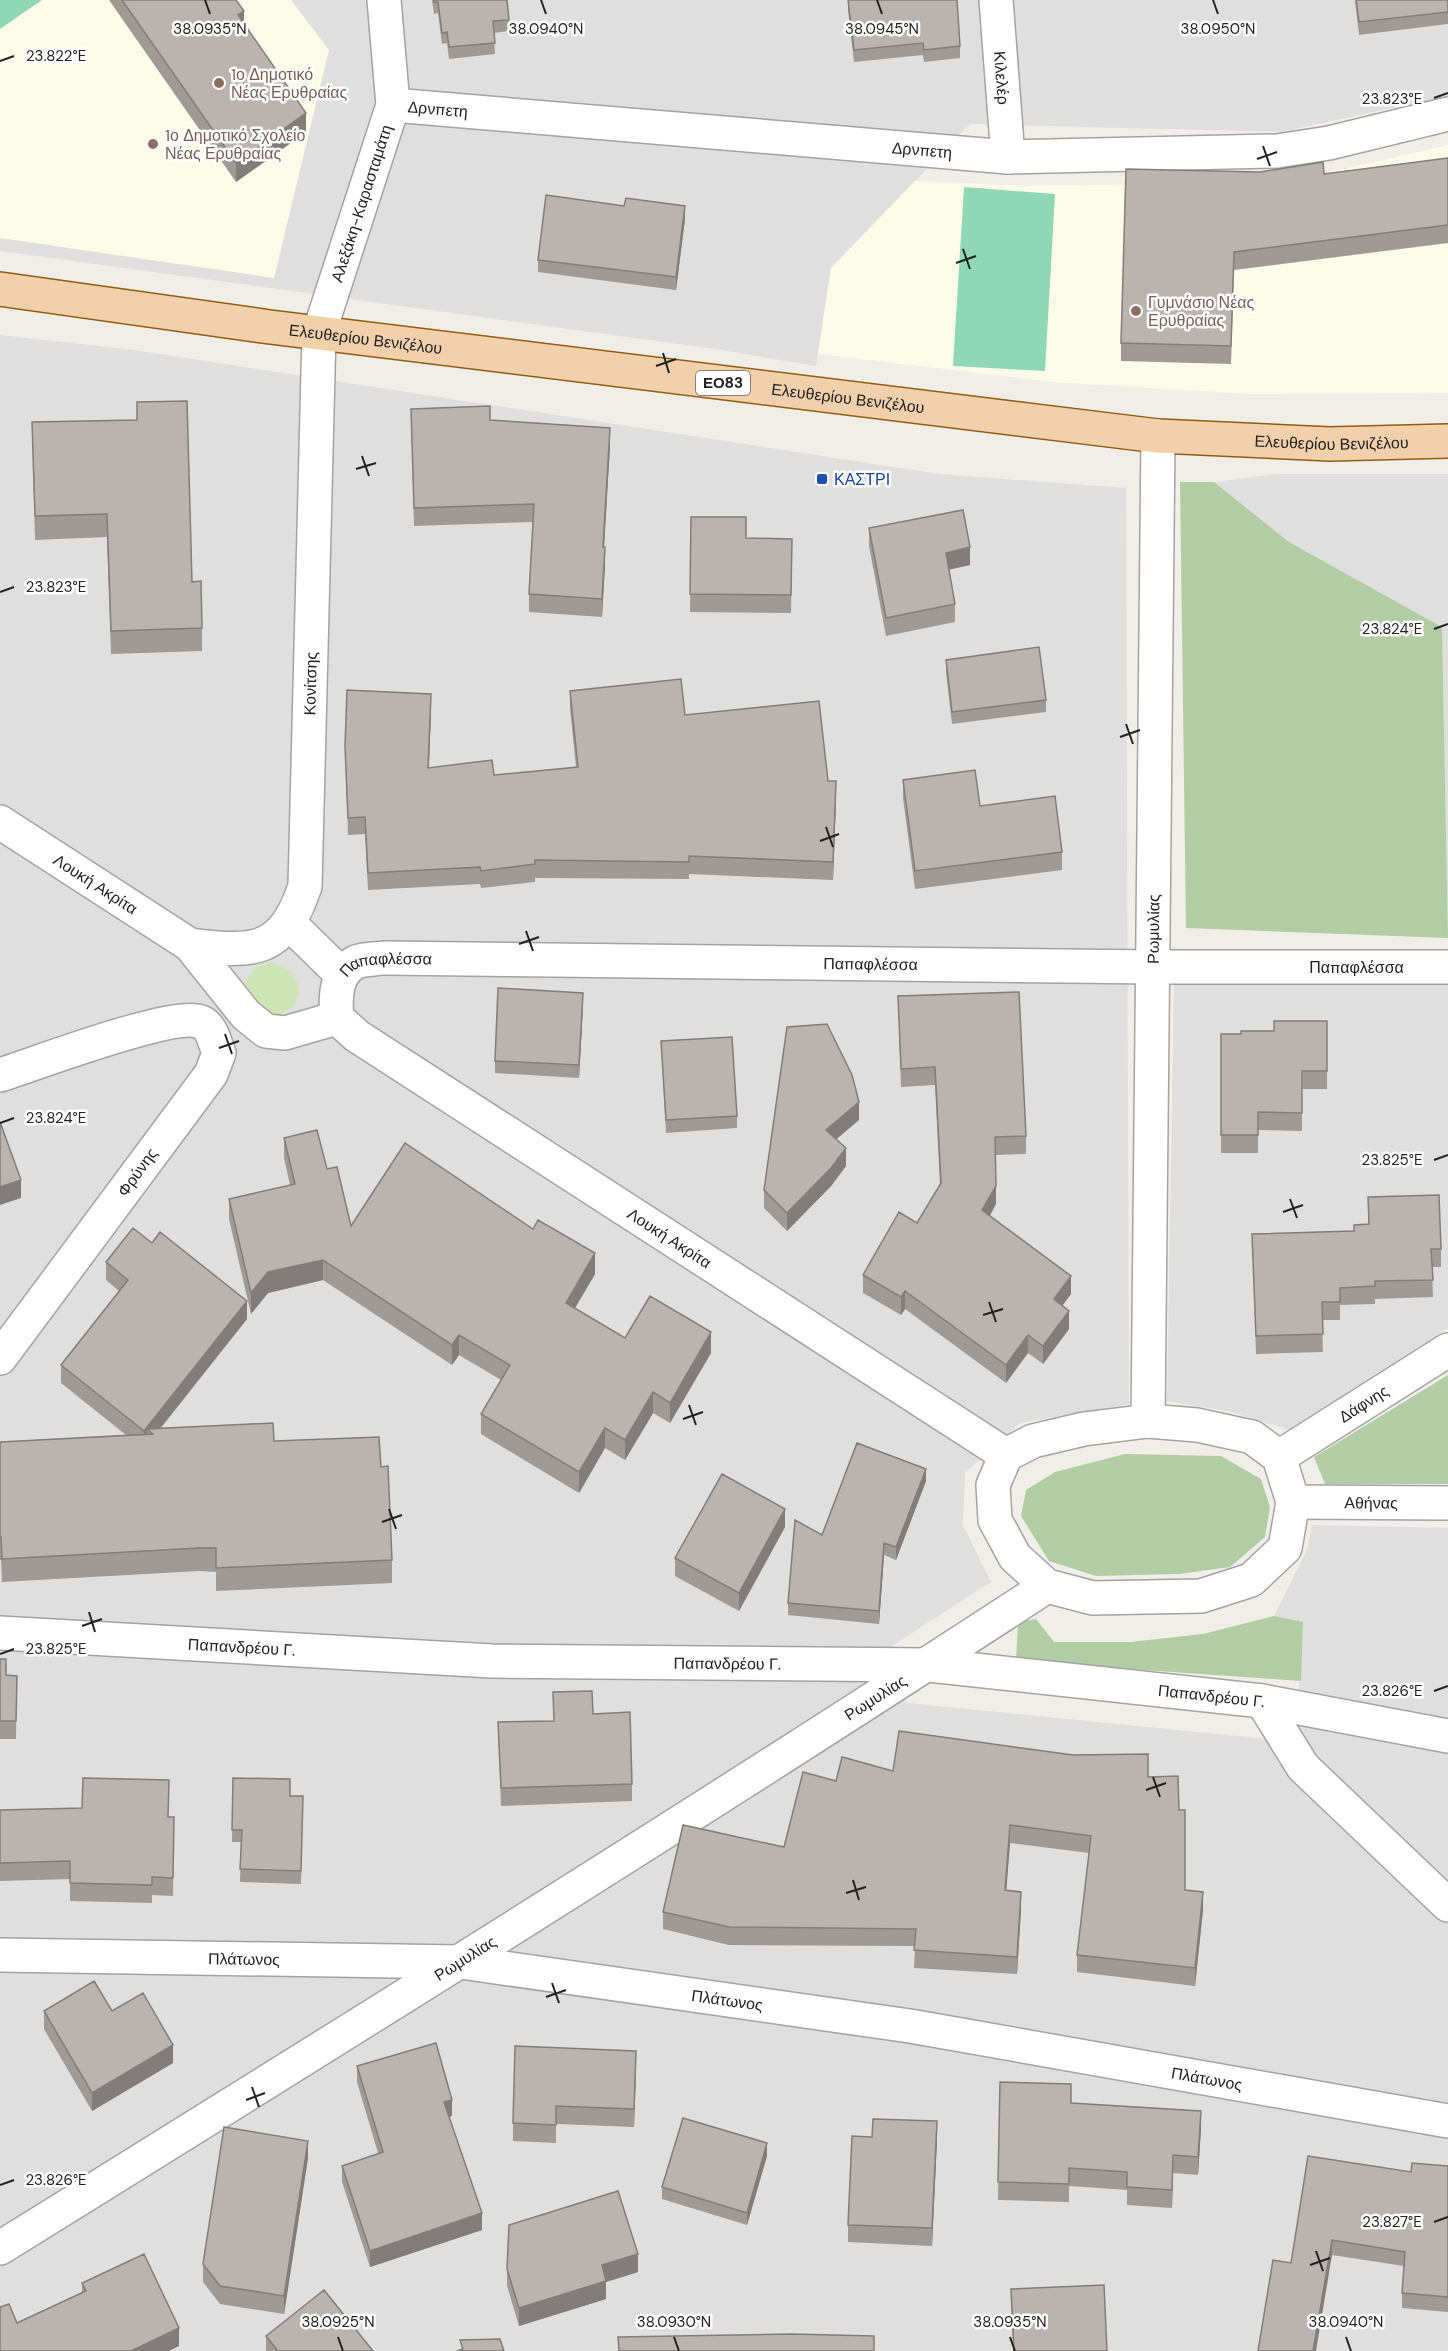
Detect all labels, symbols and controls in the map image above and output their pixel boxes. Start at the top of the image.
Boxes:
text: 38.0935°N [173,19,247,39]
text: 38.0940°N [509,19,583,39]
text: 38.0945°N [845,19,919,39]
text: 38.0950°N [1181,19,1255,39]
text: 23.822°E [26,46,86,66]
street label: Κιλελέρ [989,50,1014,105]
place label: 1ο Δημοτικό Νέας Ερυθραίας [231,64,347,103]
marker: 1ο Δημοτικό Νέας Ερυθραίας [212,76,226,90]
text: 23.823°E [1362,89,1422,109]
street label: Δρνπετη [407,96,469,122]
street label: Αλεξάκη-Καρασταμάτη [326,122,397,285]
place label: 1ο Δημοτικό Σχολείο Νέας Ερυθραίας [165,125,306,164]
marker: 1ο Δημοτικό Σχολείο Νέας Ερυθραίας [146,137,160,151]
street label: Δρνπετη [891,137,953,163]
place label: Γυμνάσιο Νέας Ερυθραίας [1148,292,1255,331]
marker: Γυμνάσιο Νέας Ερυθραίας [1129,304,1143,318]
street label: Ελευθερίου Βενιζέλου [288,319,443,359]
road number: ΕΟ83 [696,371,750,395]
street label: Ελευθερίου Βενιζέλου [770,379,926,418]
street label: Ελευθερίου Βενιζέλου [1254,430,1409,455]
place label: ΚΑΣΤΡΙ [834,469,890,490]
marker: ΚΑΣΤΡΙ [815,472,829,486]
text: 23.823°E [26,577,86,597]
text: 23.824°E [1362,619,1422,639]
street label: Κονίτσης [299,651,322,716]
street label: Λουκή Ακρίτα [49,849,142,919]
street label: Ρωμυλίας [1143,894,1164,964]
street label: Παπαφλέσσα [335,948,432,981]
street label: Παπαφλέσσα [823,953,918,975]
street label: Παπαφλέσσα [1309,957,1404,978]
text: 23.824°E [26,1108,86,1128]
street label: Φρύνης [113,1144,162,1201]
text: 23.825°E [1362,1150,1422,1170]
street label: Λουκή Ακρίτα [623,1203,715,1273]
street label: Δάφνης [1335,1380,1393,1427]
street label: Αθήνας [1344,1492,1398,1514]
street label: Παπανδρέου Γ. [187,1634,296,1661]
text: 23.825°E [26,1639,86,1659]
street label: Παπανδρέου Γ. [673,1653,781,1675]
street label: Ρωμυλίας [840,1670,911,1726]
street label: Παπανδρέου Γ. [1157,1680,1267,1712]
text: 23.826°E [1361,1681,1423,1701]
street label: Ρωμυλίας [430,1931,501,1986]
street label: Πλάτωνος [208,1948,280,1970]
street label: Πλάτωνος [690,1985,764,2016]
street label: Πλάτωνος [1170,2062,1244,2096]
text: 23.826°E [25,2170,87,2190]
text: 23.827°E [1362,2212,1422,2232]
text: 38.0925°N [301,2312,375,2332]
text: 38.0930°N [637,2312,711,2332]
text: 38.0935°N [973,2312,1047,2332]
text: 38.0940°N [1309,2312,1383,2332]

